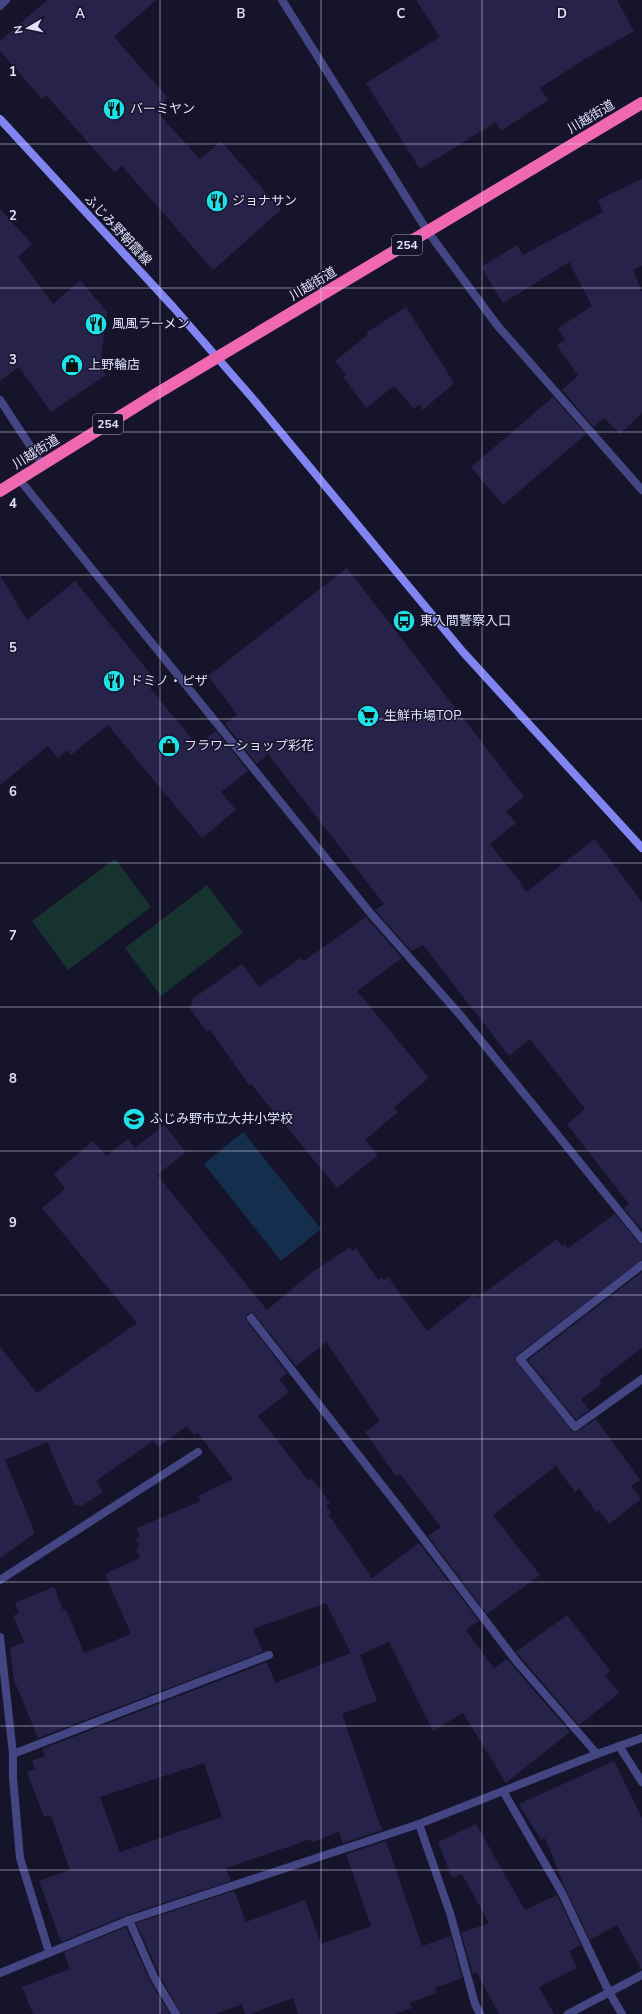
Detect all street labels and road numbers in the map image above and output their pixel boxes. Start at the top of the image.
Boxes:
street label: 川越街道 [564,96,618,138]
street label: ふじみ野朝霞線 [80,191,156,269]
road number: 254 [392,235,422,255]
street label: 川越街道 [286,263,340,305]
road number: 254 [93,414,123,434]
street label: 川越街道 [9,431,63,473]

